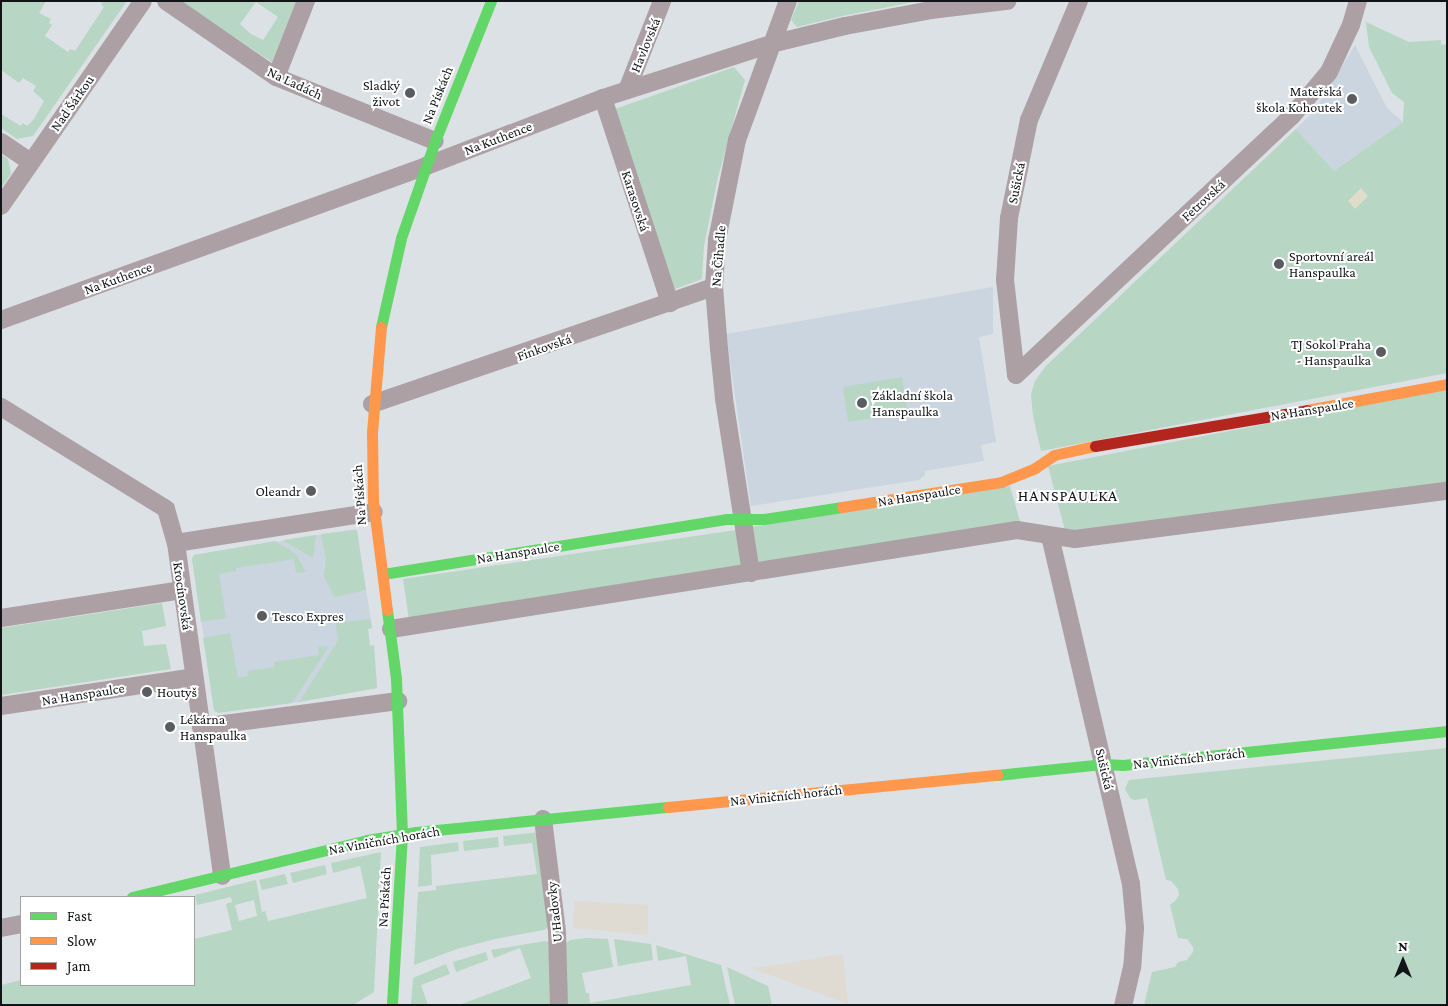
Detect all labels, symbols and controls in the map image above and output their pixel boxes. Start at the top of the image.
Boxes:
street label: Havlovská [626,15,664,75]
street label: Na Ladách [265,63,325,103]
street label: Na Pískách [418,64,456,126]
street label: Nad Šárkou [47,72,97,134]
place label: Sladký život [363,77,400,110]
place label: Mateřská škola Kohoutek [1256,83,1342,115]
marker: Sladký život [404,87,416,99]
marker: Mateřská škola Kohoutek [1346,93,1358,105]
street label: Na Kuthence [462,117,534,159]
street label: Sušická [1004,161,1028,205]
street label: Karasovská [618,168,654,234]
street label: Fetrovská [1178,175,1228,225]
street label: Na Čihadle [707,225,729,287]
place label: Sportovní areál Hanspaulka [1289,248,1374,280]
street label: Na Kuthence [82,258,154,298]
marker: Sportovní areál Hanspaulka [1273,258,1285,270]
street label: Finkovská [515,330,573,364]
place label: TJ Sokol Praha - Hanspaulka [1291,336,1371,368]
marker: TJ Sokol Praha - Hanspaulka [1375,346,1387,358]
place label: Základní škola Hanspaulka [872,387,953,420]
street label: Na Hanspaulce [1269,394,1355,424]
marker: Základní škola Hanspaulka [856,397,868,409]
street label: Na Pískách [349,464,369,526]
street label: Na Hanspaulce [876,480,962,510]
place label: Oleandr [255,483,301,499]
marker: Oleandr [305,485,317,497]
district label: HANSPAULKA [1017,486,1119,506]
street label: Na Hanspaulce [475,537,561,567]
street label: Krocínovská [170,561,196,631]
place label: Tesco Expres [272,608,344,624]
marker: Tesco Expres [256,610,268,622]
street label: Na Hanspaulce [40,679,126,709]
place label: Houtyš [157,684,197,700]
marker: Houtyš [141,686,153,698]
place label: Lékárna Hanspaulka [180,711,247,744]
marker: Lékárna Hanspaulka [164,721,176,733]
street label: Na Viničních horách [1132,744,1246,772]
street label: Sušická [1092,747,1118,791]
street label: Na Viničních horách [729,781,843,809]
street label: Na Viničních horách [327,822,441,858]
street label: Na Pískách [374,866,394,928]
street label: U Hadovky [542,881,566,943]
legend [20,896,195,986]
text: Fast [67,908,92,924]
text: Slow [67,933,96,949]
north arrow [1378,936,1428,986]
text: N [1398,938,1408,954]
text: Jam [67,958,90,974]

